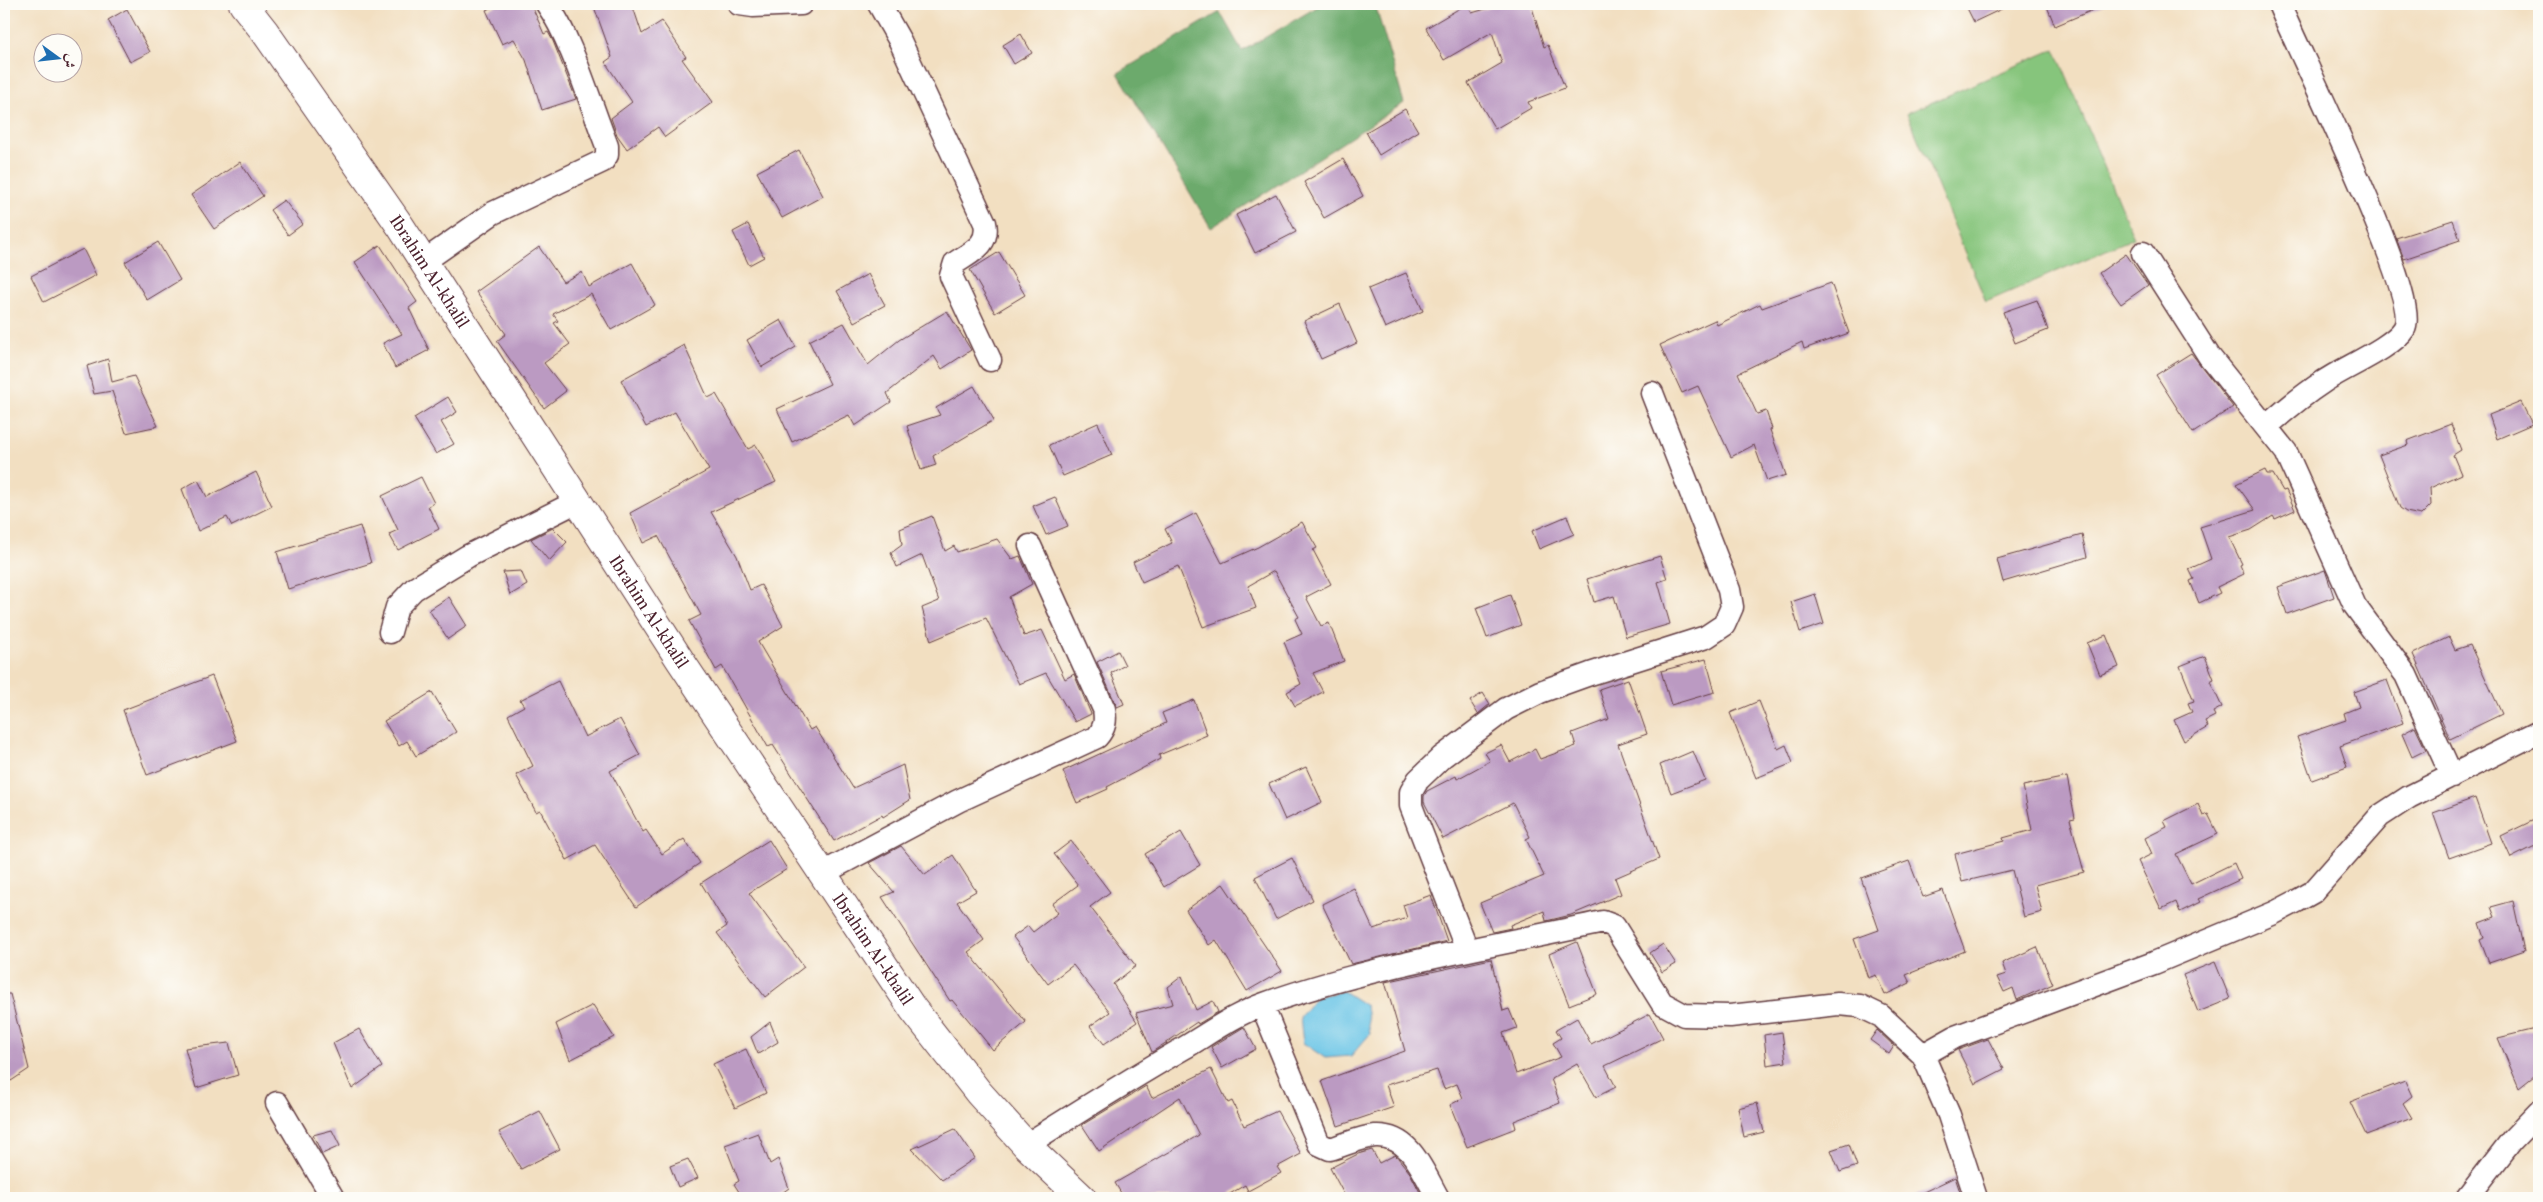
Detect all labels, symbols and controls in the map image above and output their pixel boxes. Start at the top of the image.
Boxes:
north arrow [32,32,82,82]
text: ش [60,52,81,71]
street label: Ibrahim Al-khalil [386,211,473,332]
street label: Ibrahim Al-khalil [605,552,693,672]
street label: Ibrahim Al-khalil [828,889,918,1009]

